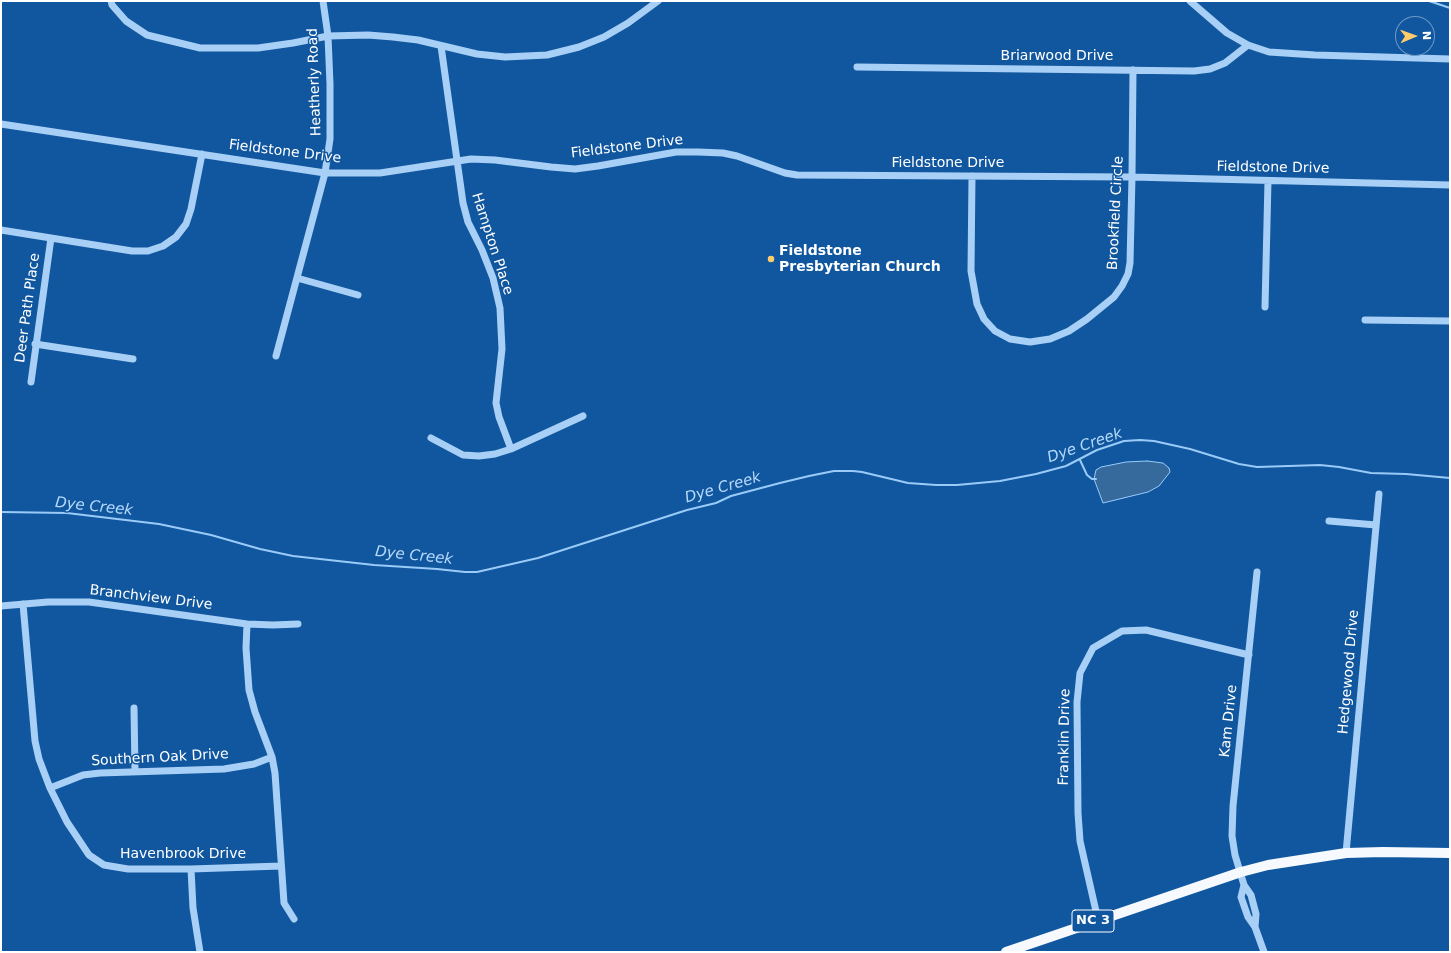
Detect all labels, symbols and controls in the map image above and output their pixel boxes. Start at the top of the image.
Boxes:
north arrow [1395,16,1435,56]
street label: Heatherly Road [305,28,325,136]
text: N [1420,31,1433,40]
street label: Briarwood Drive [1001,48,1113,64]
street label: Fieldstone Drive [570,132,684,162]
street label: Fieldstone Drive [228,137,342,167]
street label: Fieldstone Drive [892,155,1004,171]
street label: Brookfield Circle [1105,156,1127,270]
street label: Fieldstone Drive [1216,159,1330,177]
street label: Hampton Place [468,191,516,297]
place label: Fieldstone Presbyterian Church [779,243,941,276]
street label: Deer Path Place [12,252,44,364]
marker: Fieldstone Presbyterian Church [766,254,776,264]
water label: Dye Creek [1045,425,1125,467]
water label: Dye Creek [683,469,763,507]
water label: Dye Creek [54,494,134,520]
water label: Dye Creek [374,543,454,569]
street label: Branchview Drive [89,582,213,614]
street label: Hedgewood Drive [1335,609,1363,735]
street label: Kam Drive [1217,684,1241,758]
street label: Franklin Drive [1056,688,1074,786]
street label: Southern Oak Drive [91,746,229,770]
street label: Havenbrook Drive [120,846,246,862]
road number: NC 3 [1072,910,1114,932]

